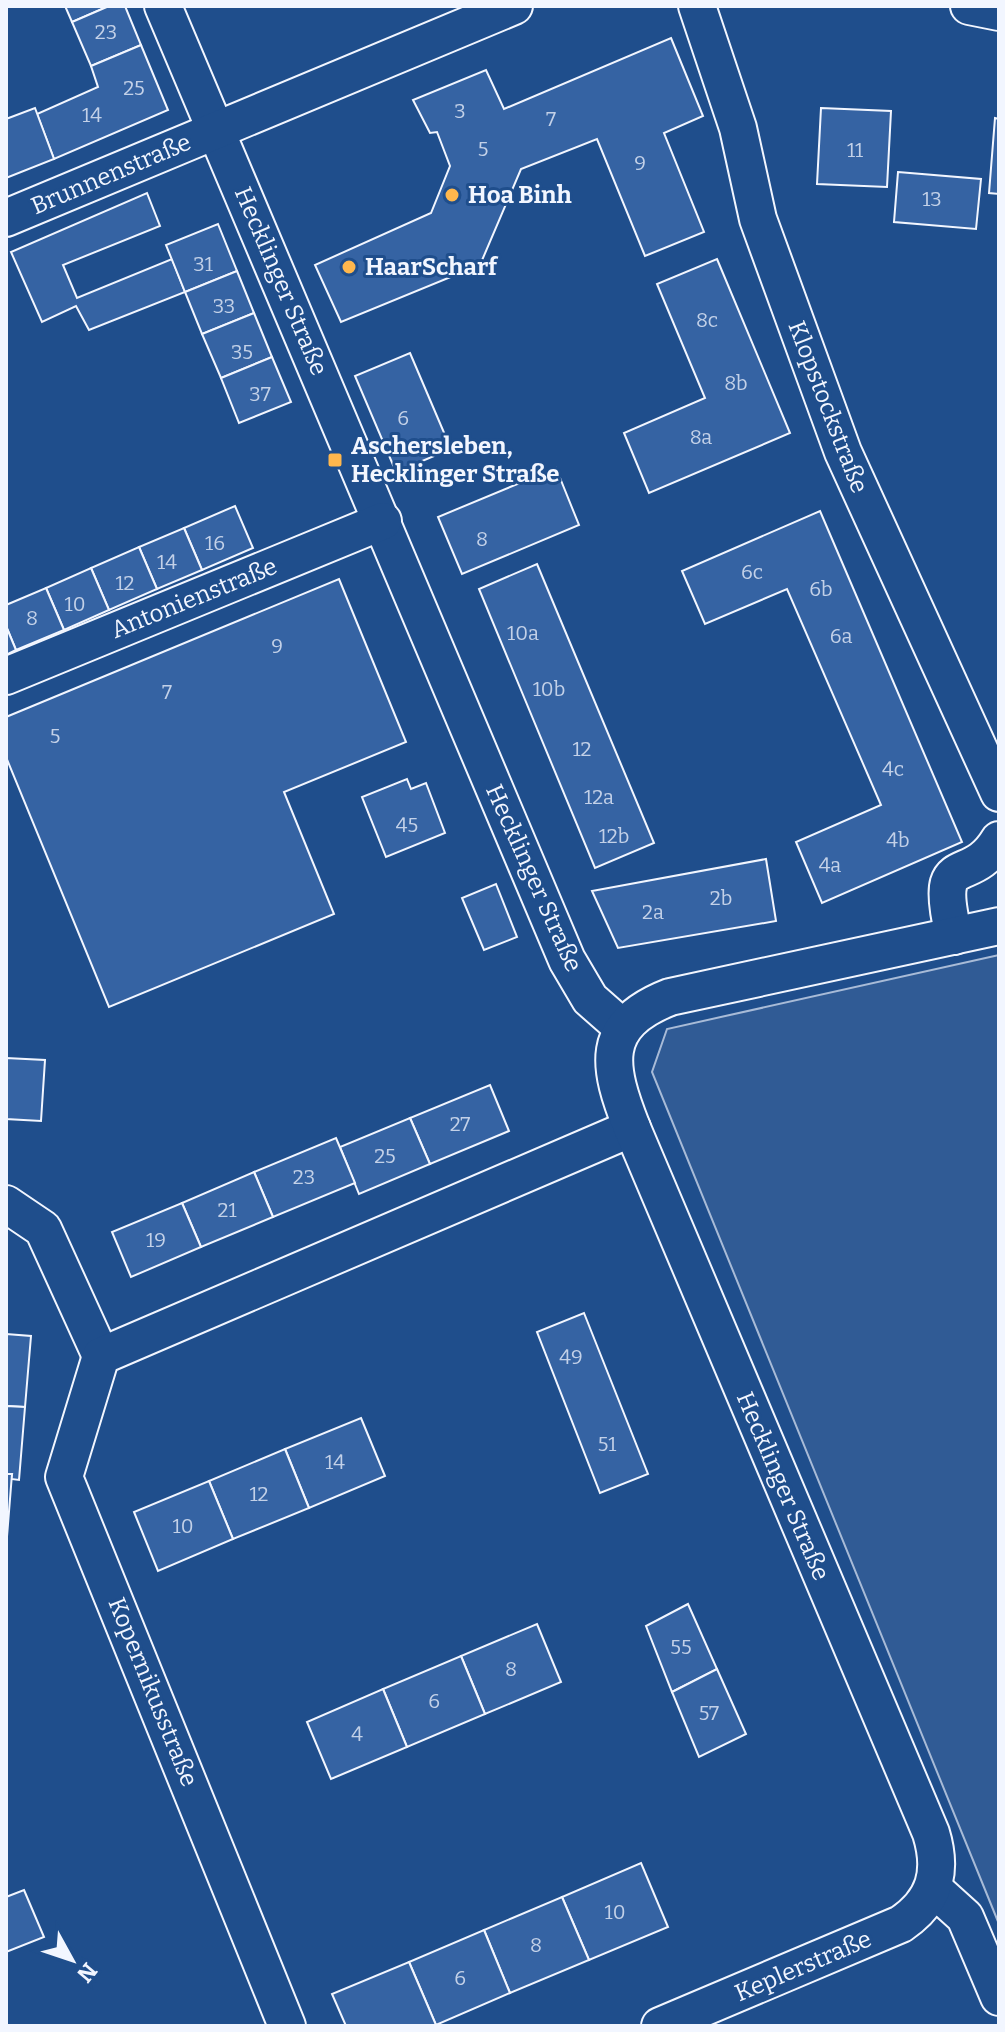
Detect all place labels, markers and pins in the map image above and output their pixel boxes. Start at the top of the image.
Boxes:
place label: Hoa Binh [468,181,572,209]
marker: Hoa Binh [443,186,461,204]
place label: HaarScharf [365,253,499,281]
marker: HaarScharf [340,258,358,276]
place label: Aschersleben, Hecklinger Straße [351,432,559,488]
marker: Aschersleben, Hecklinger Straße [326,451,344,469]

